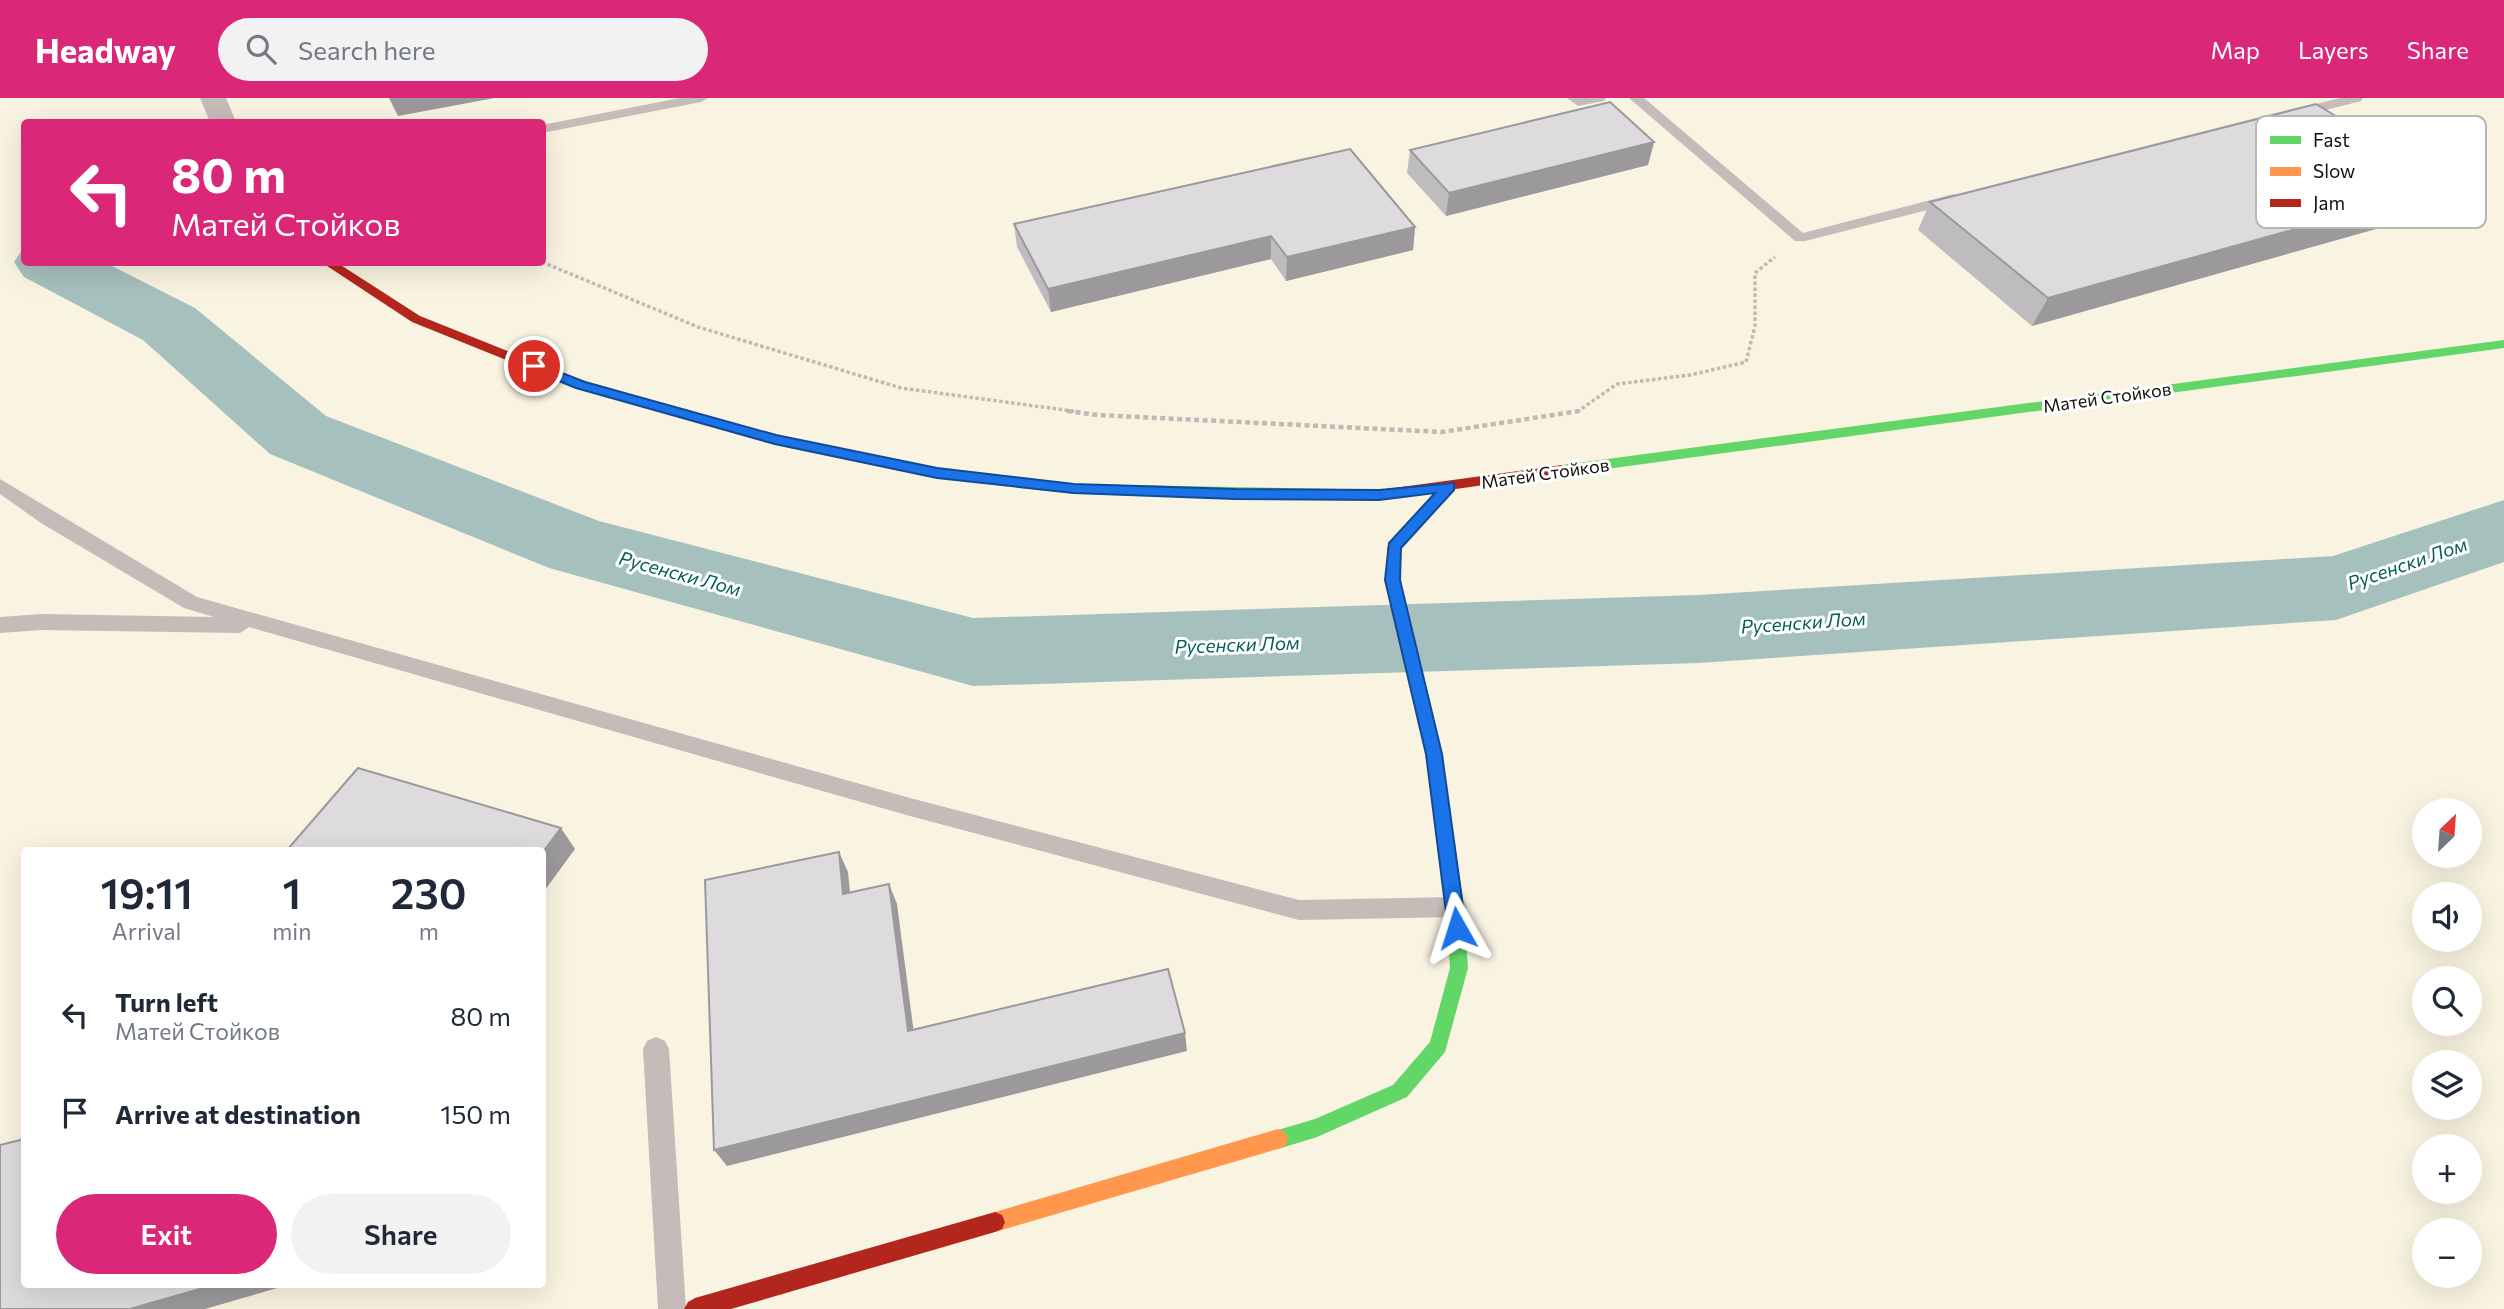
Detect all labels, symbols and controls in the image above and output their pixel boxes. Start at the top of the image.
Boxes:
search box [218,18,708,81]
text: Headway [35,29,176,70]
icon: search [242,30,280,68]
text: Search here [298,34,436,65]
text: Map [2211,35,2260,64]
text: Layers [2298,35,2369,64]
text: Share [2407,35,2469,64]
legend [2256,116,2486,228]
text: Fast [2313,128,2350,151]
text: 80 m [171,143,286,203]
icon: left [56,147,147,238]
text: Slow [2313,159,2355,182]
text: Jam [2313,191,2345,214]
text: Матей Стойков [171,203,400,243]
pin [504,336,564,396]
icon: arrive [515,347,553,385]
street label: Матей Стойков [2042,377,2172,417]
street label: Матей Стойков [1480,453,1610,493]
water label: Русенски Лом [2344,532,2470,594]
water label: Русенски Лом [617,546,743,600]
water label: Русенски Лом [1740,606,1866,638]
water label: Русенски Лом [1174,630,1300,658]
north arrow [2412,798,2482,868]
map controls [2412,798,2482,1288]
text: 19:11 [100,866,193,918]
text: 1 [283,866,301,918]
text: 230 [391,866,467,918]
button: sound [2412,882,2482,952]
position arrow [1420,891,1494,965]
text: Arrival [112,917,181,945]
text: min [272,917,311,945]
text: m [419,917,439,945]
button: search [2412,966,2482,1036]
text: Turn left [115,986,218,1017]
icon: left [56,996,94,1034]
text: 80 m [451,1000,511,1031]
text: Матей Стойков [115,1017,280,1045]
button: layers [2412,1050,2482,1120]
icon: arrive [56,1094,94,1132]
text: Arrive at destination [115,1098,361,1129]
text: 150 m [440,1098,511,1129]
button: + [2412,1134,2482,1204]
button: Exit [56,1194,277,1274]
button: Share [291,1194,511,1274]
button: − [2412,1218,2482,1288]

